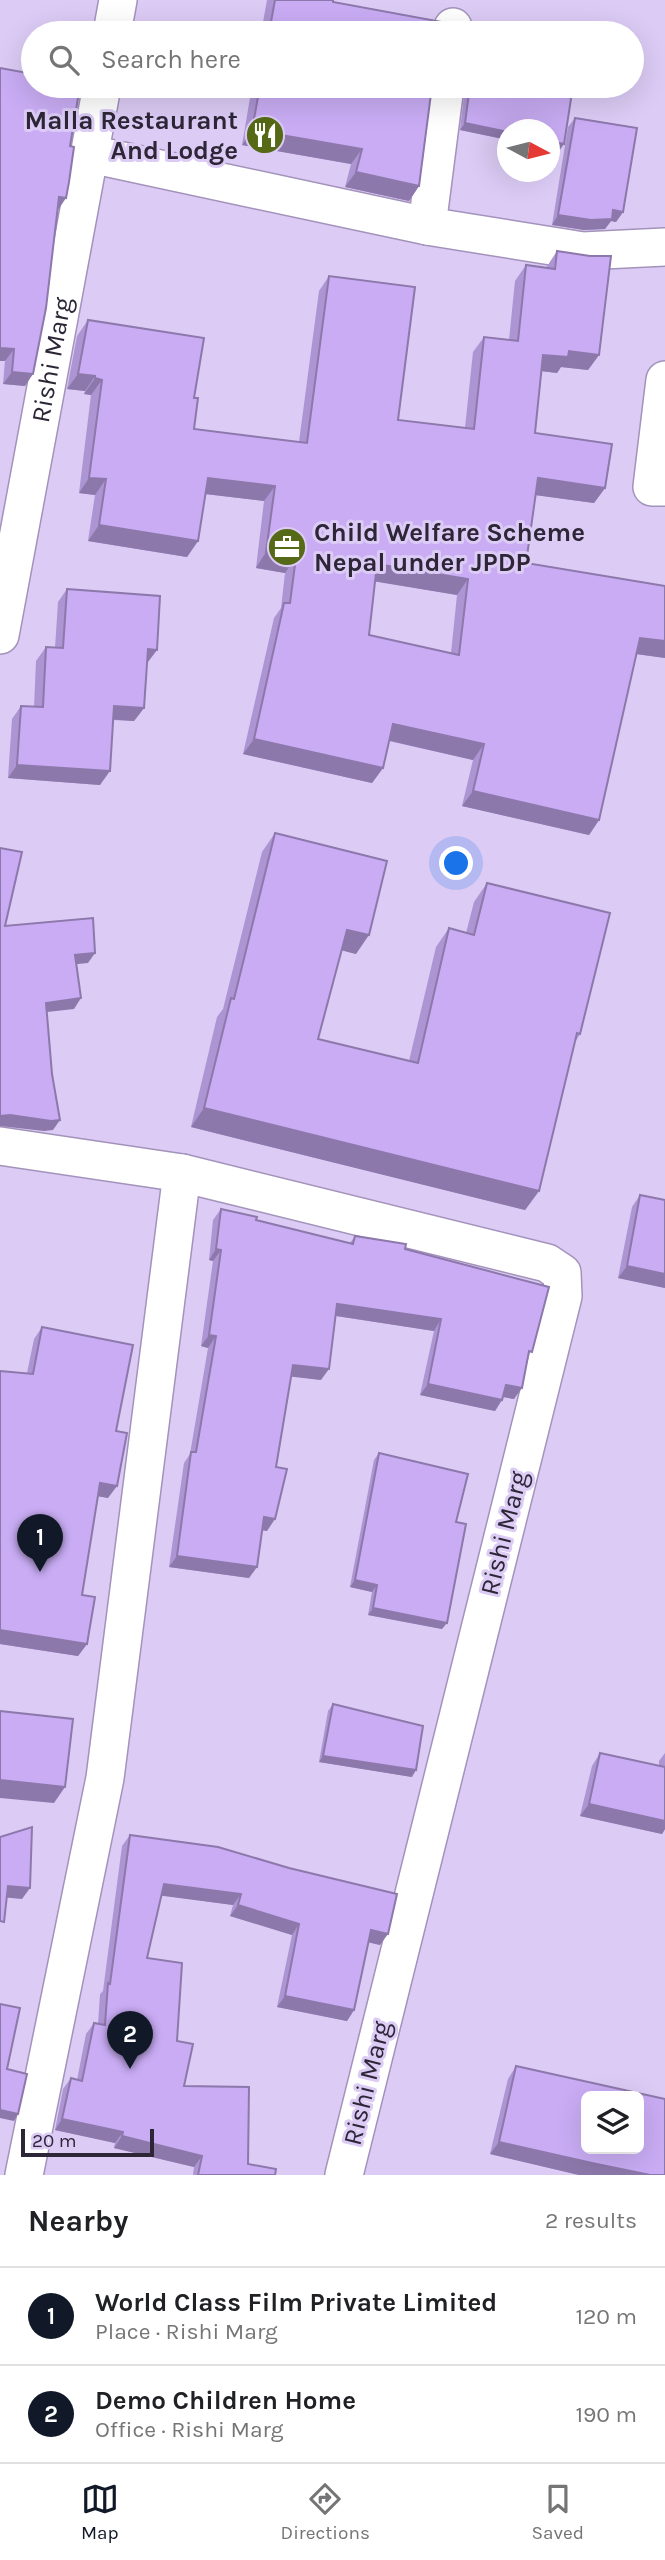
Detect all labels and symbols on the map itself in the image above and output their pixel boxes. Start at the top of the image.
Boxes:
place label: Malla Restaurant And Lodge [25,105,238,166]
restaurant icon: Malla Restaurant And Lodge [244,114,286,156]
north arrow [497,119,560,182]
street label: Rishi Marg [24,294,78,425]
place label: Child Welfare Scheme Nepal under JPDP [314,517,585,578]
office icon: Child Welfare Scheme Nepal under JPDP [266,526,308,568]
your location [439,846,473,880]
street label: Rishi Marg [474,1467,534,1598]
pin: 1 [17,1514,63,1572]
pin: 2 [107,2011,153,2069]
street label: Rishi Marg [337,2017,397,2148]
scale bar [21,2126,154,2158]

